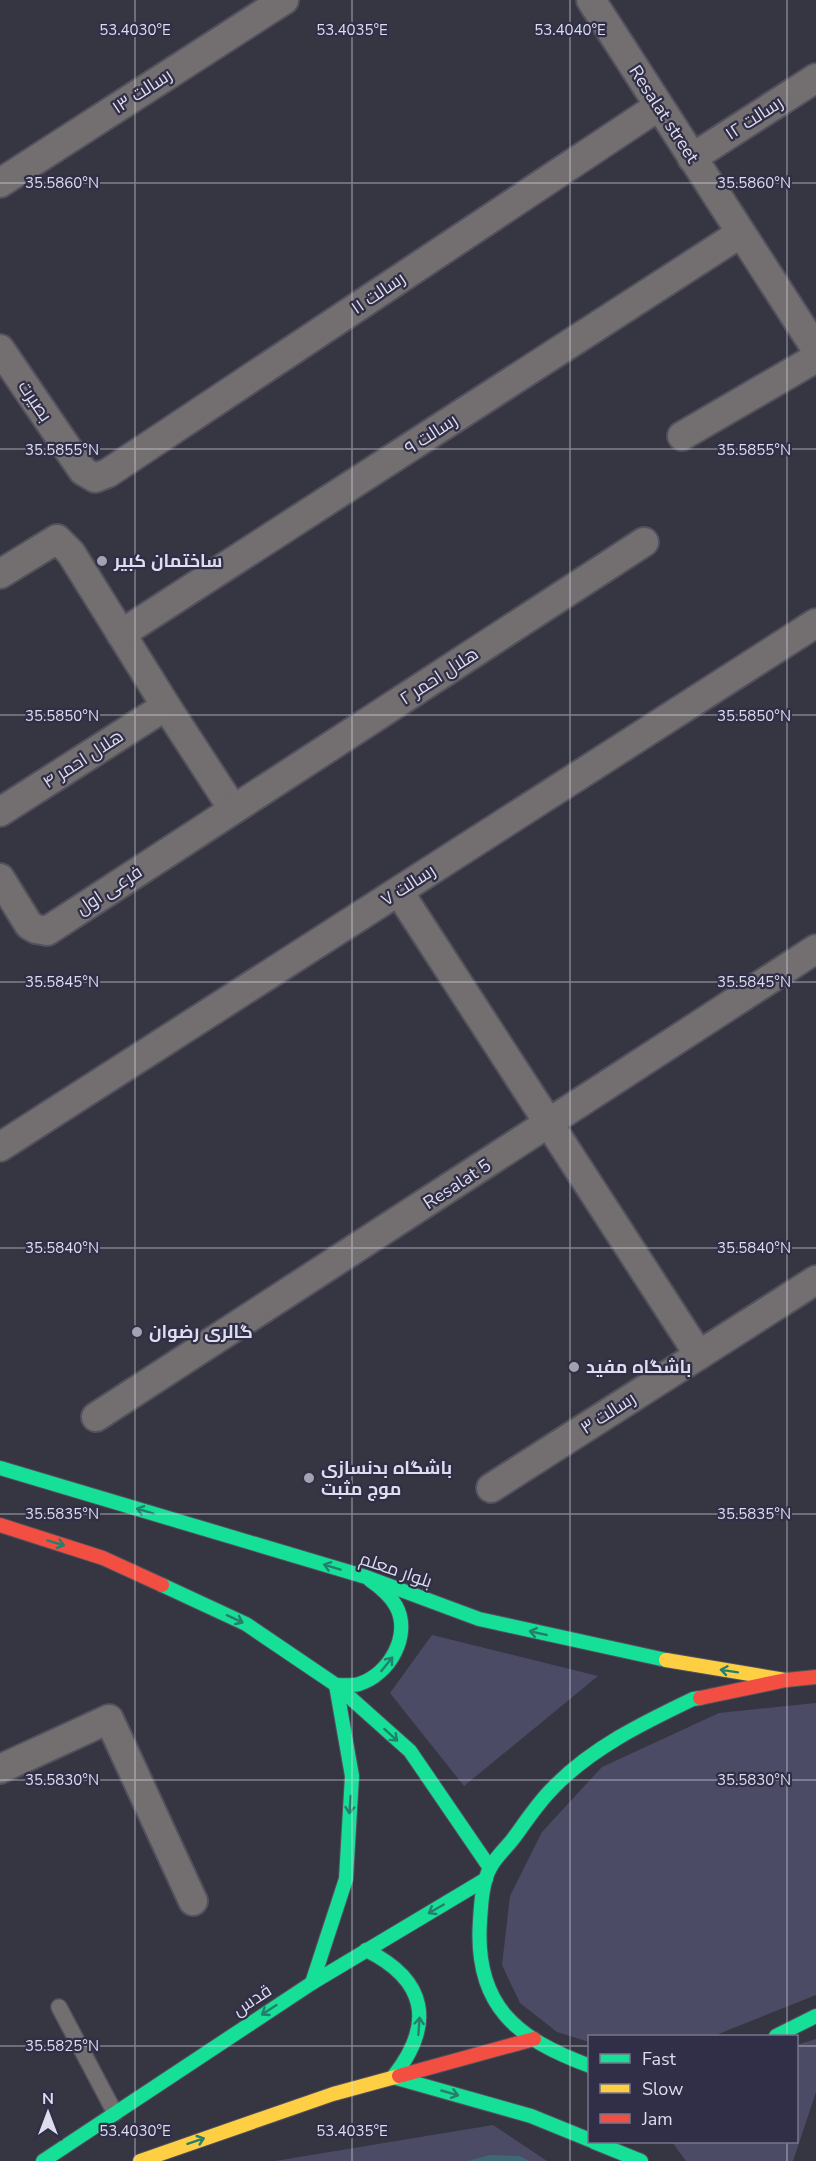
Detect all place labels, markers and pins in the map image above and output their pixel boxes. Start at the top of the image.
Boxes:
place label: ساختمان کبیر [113,549,223,573]
marker: ساختمان کبیر [95,554,109,568]
place label: گالری رضوان [149,1320,253,1344]
marker: گالری رضوان [130,1325,144,1339]
place label: باشگاه مفید [586,1355,691,1379]
marker: باشگاه مفید [567,1360,581,1374]
place label: باشگاه بدنسازی موج مثبت [321,1456,452,1501]
marker: باشگاه بدنسازی موج مثبت [302,1471,316,1485]

